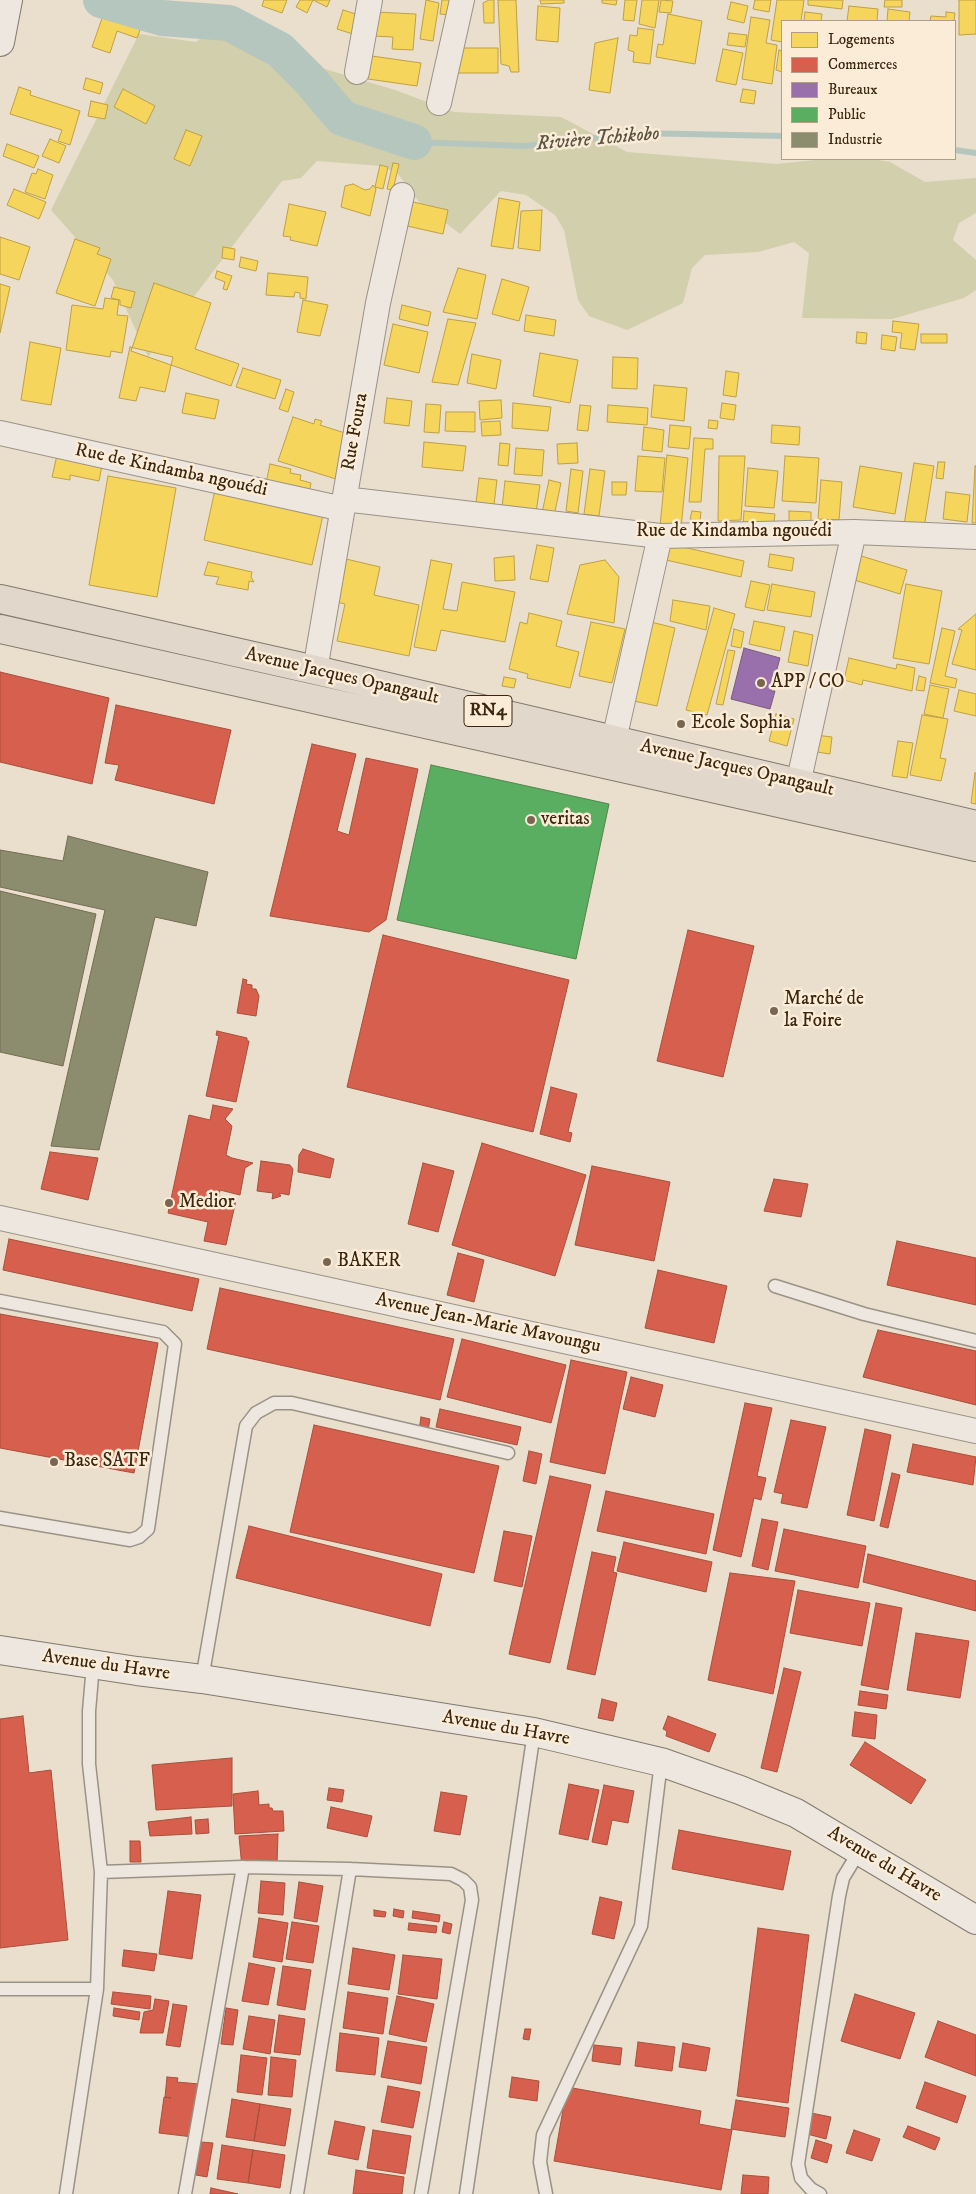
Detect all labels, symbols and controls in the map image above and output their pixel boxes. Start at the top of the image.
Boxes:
legend [781,20,956,160]
text: Logements [828,30,895,49]
text: Commerces [828,55,897,74]
text: Bureaux [828,80,878,99]
text: Public [828,105,866,124]
water label: Rivière Tchikobo [535,123,661,157]
text: Industrie [828,130,882,149]
street label: Rue Foura [338,391,374,473]
street label: Rue de Kindamba ngouédi [73,439,269,503]
street label: Rue de Kindamba ngouédi [636,521,832,543]
street label: Avenue Jacques Opangault [243,644,441,710]
place label: APP / CO [771,672,845,694]
marker: APP / CO [755,677,767,689]
road number: RN4 [464,696,512,726]
place label: Ecole Sophia [691,713,791,735]
marker: Ecole Sophia [675,718,687,730]
street label: Avenue Jacques Opangault [638,736,836,802]
place label: veritas [541,809,590,831]
marker: veritas [525,814,537,826]
place label: Marché de la Foire [784,989,864,1033]
marker: Marché de la Foire [768,1005,780,1017]
place label: Medior [179,1192,235,1214]
marker: Medior [163,1197,175,1209]
place label: BAKER [337,1251,401,1273]
marker: BAKER [321,1256,333,1268]
street label: Avenue Jean-Marie Mavoungu [373,1289,603,1359]
place label: Base SATF [64,1451,150,1473]
marker: Base SATF [48,1456,60,1468]
street label: Avenue du Havre [41,1646,171,1686]
street label: Avenue du Havre [441,1707,571,1751]
street label: Avenue du Havre [823,1822,945,1908]

